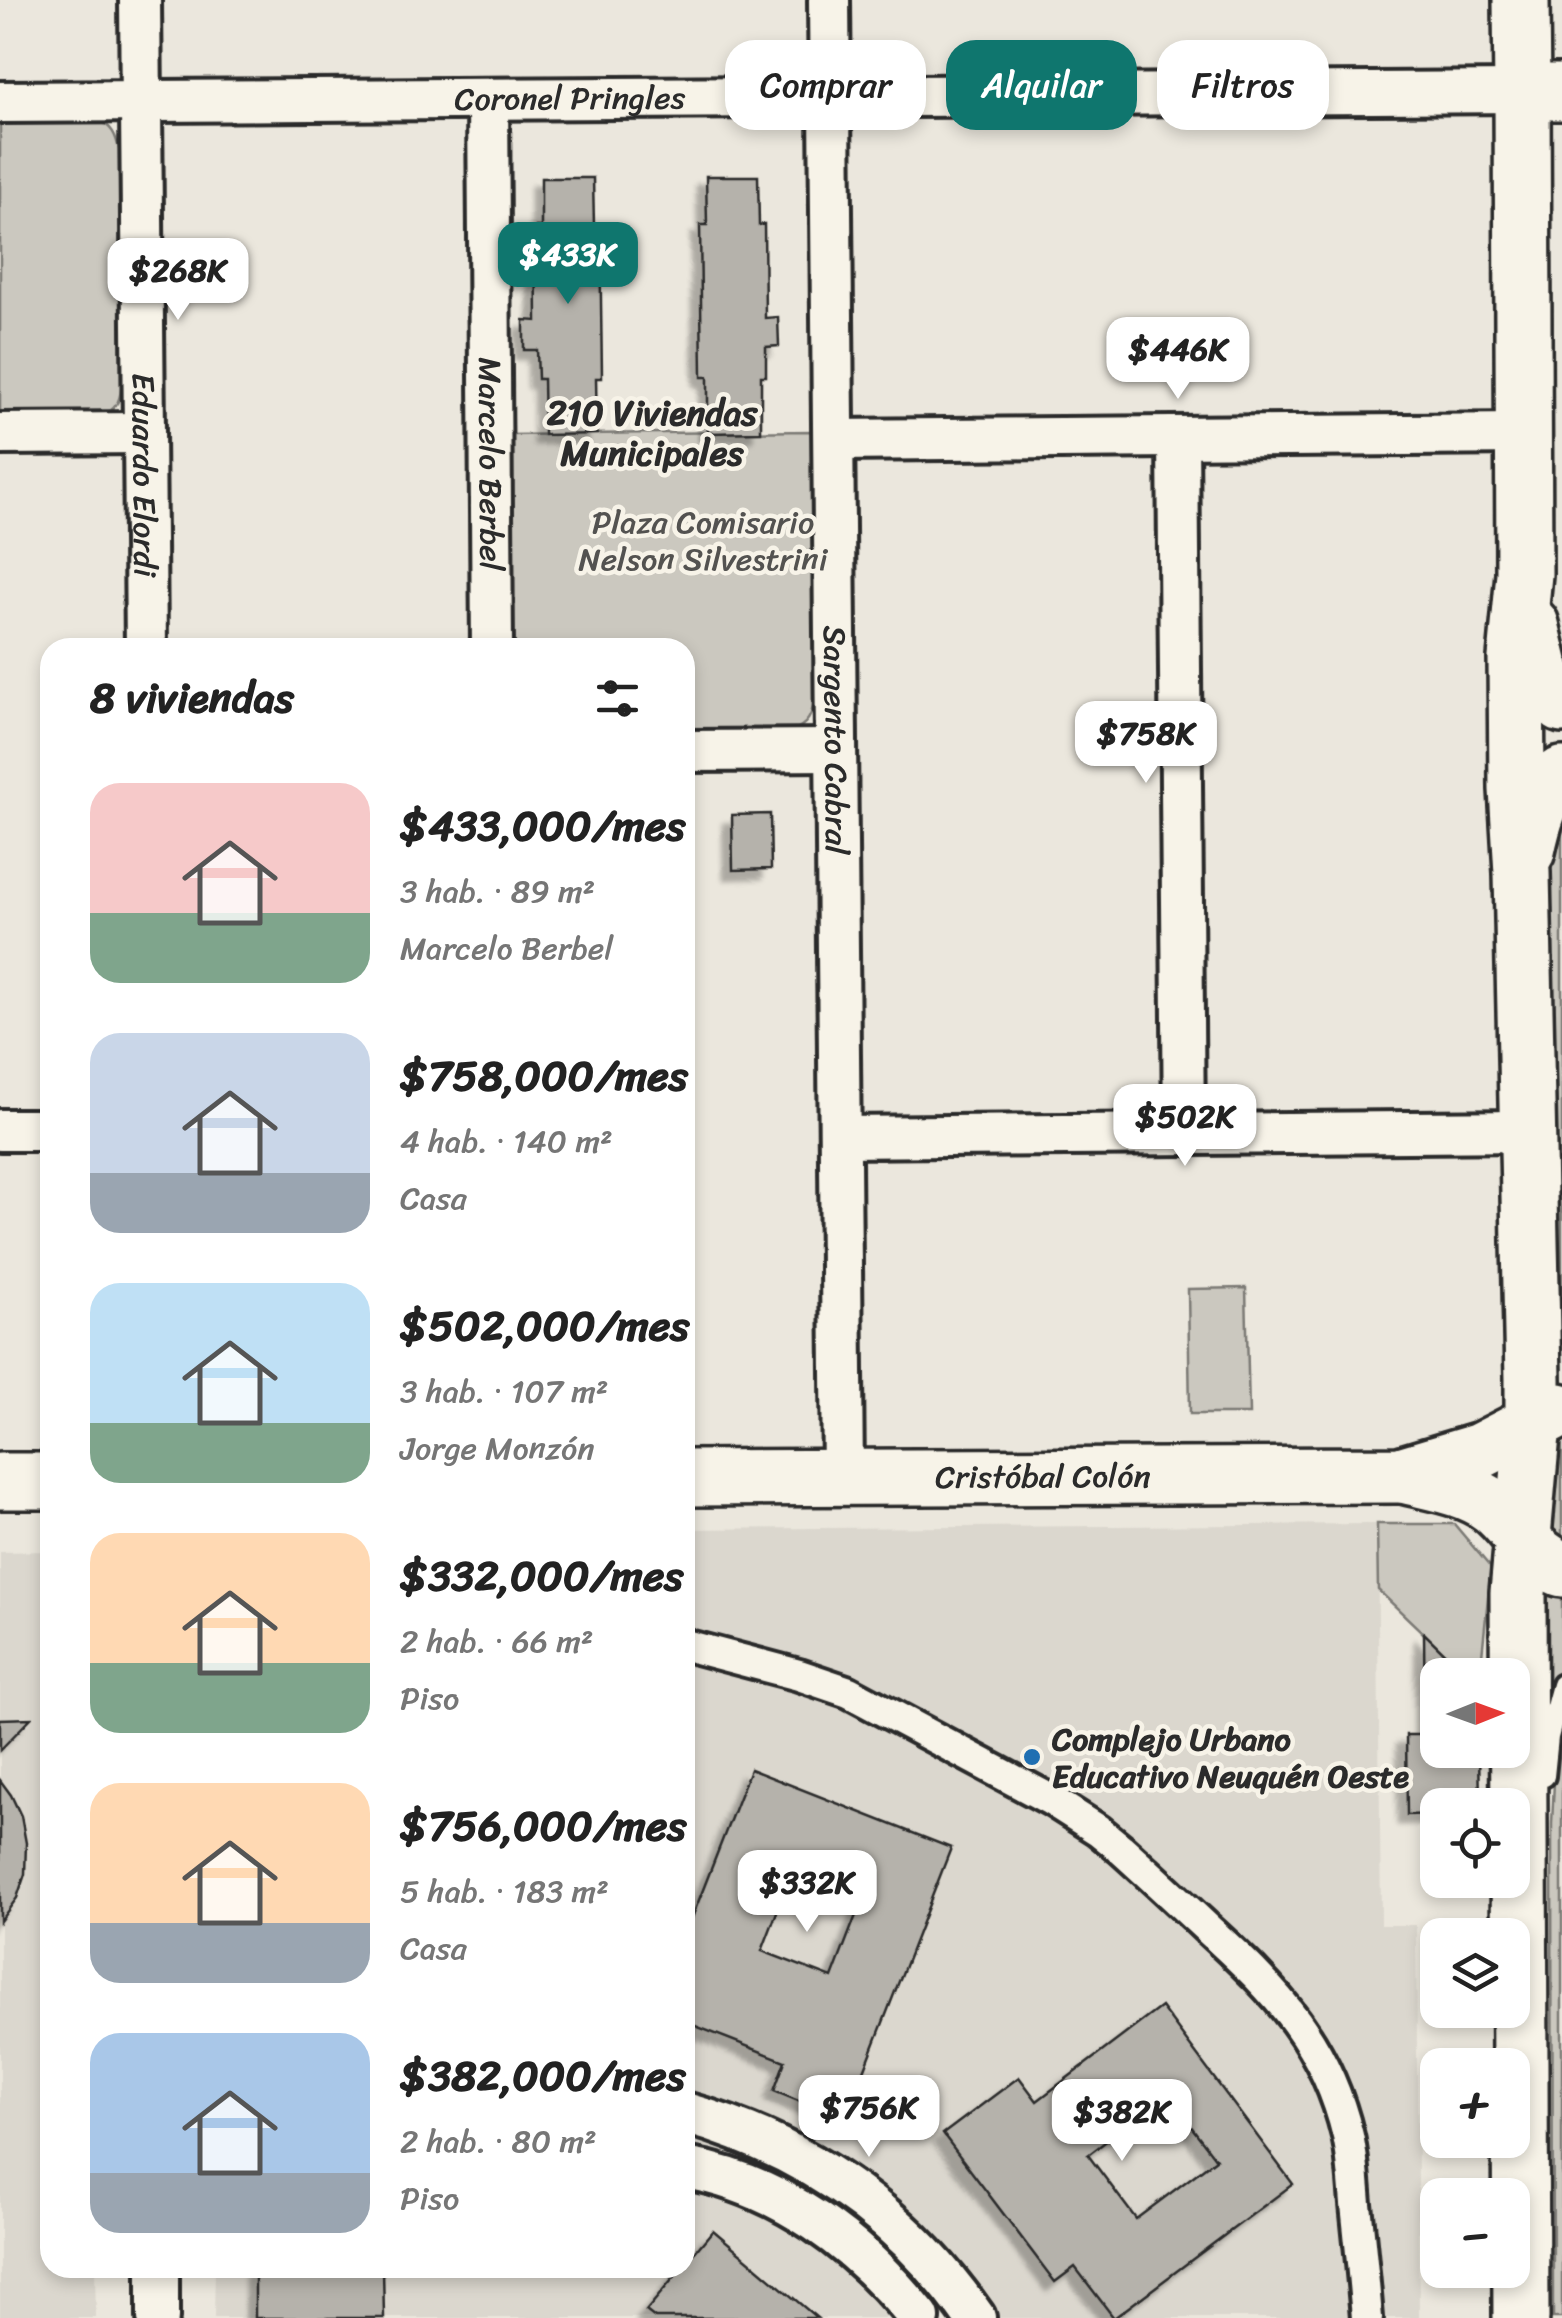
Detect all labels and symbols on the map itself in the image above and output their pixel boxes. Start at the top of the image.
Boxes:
street label: Coronel Pringles [454,69,686,128]
pin: $433K [498,222,638,307]
pin: $268K [108,238,248,323]
pin: $446K [1108,317,1248,402]
street label: Marcelo Berbel [461,357,520,572]
street label: Eduardo Elordi [115,373,174,578]
district label: 210 Viviendas Municipales [547,382,758,484]
park label: Plaza Comisario Nelson Silvestrini [578,494,829,588]
street label: Sargento Cabral [806,625,866,856]
pin: $758K [1076,701,1216,786]
pin: $502K [1115,1084,1255,1169]
street label: Cristóbal Colón [935,1448,1151,1505]
north arrow [1420,1658,1530,1768]
place label: Complejo Urbano Educativo Neuquén Oeste [1051,1711,1410,1805]
marker: Complejo Urbano Educativo Neuquén Oeste [1021,1746,1043,1768]
pin: $332K [737,1850,877,1935]
pin: $756K [799,2075,939,2160]
pin: $382K [1052,2079,1192,2164]

